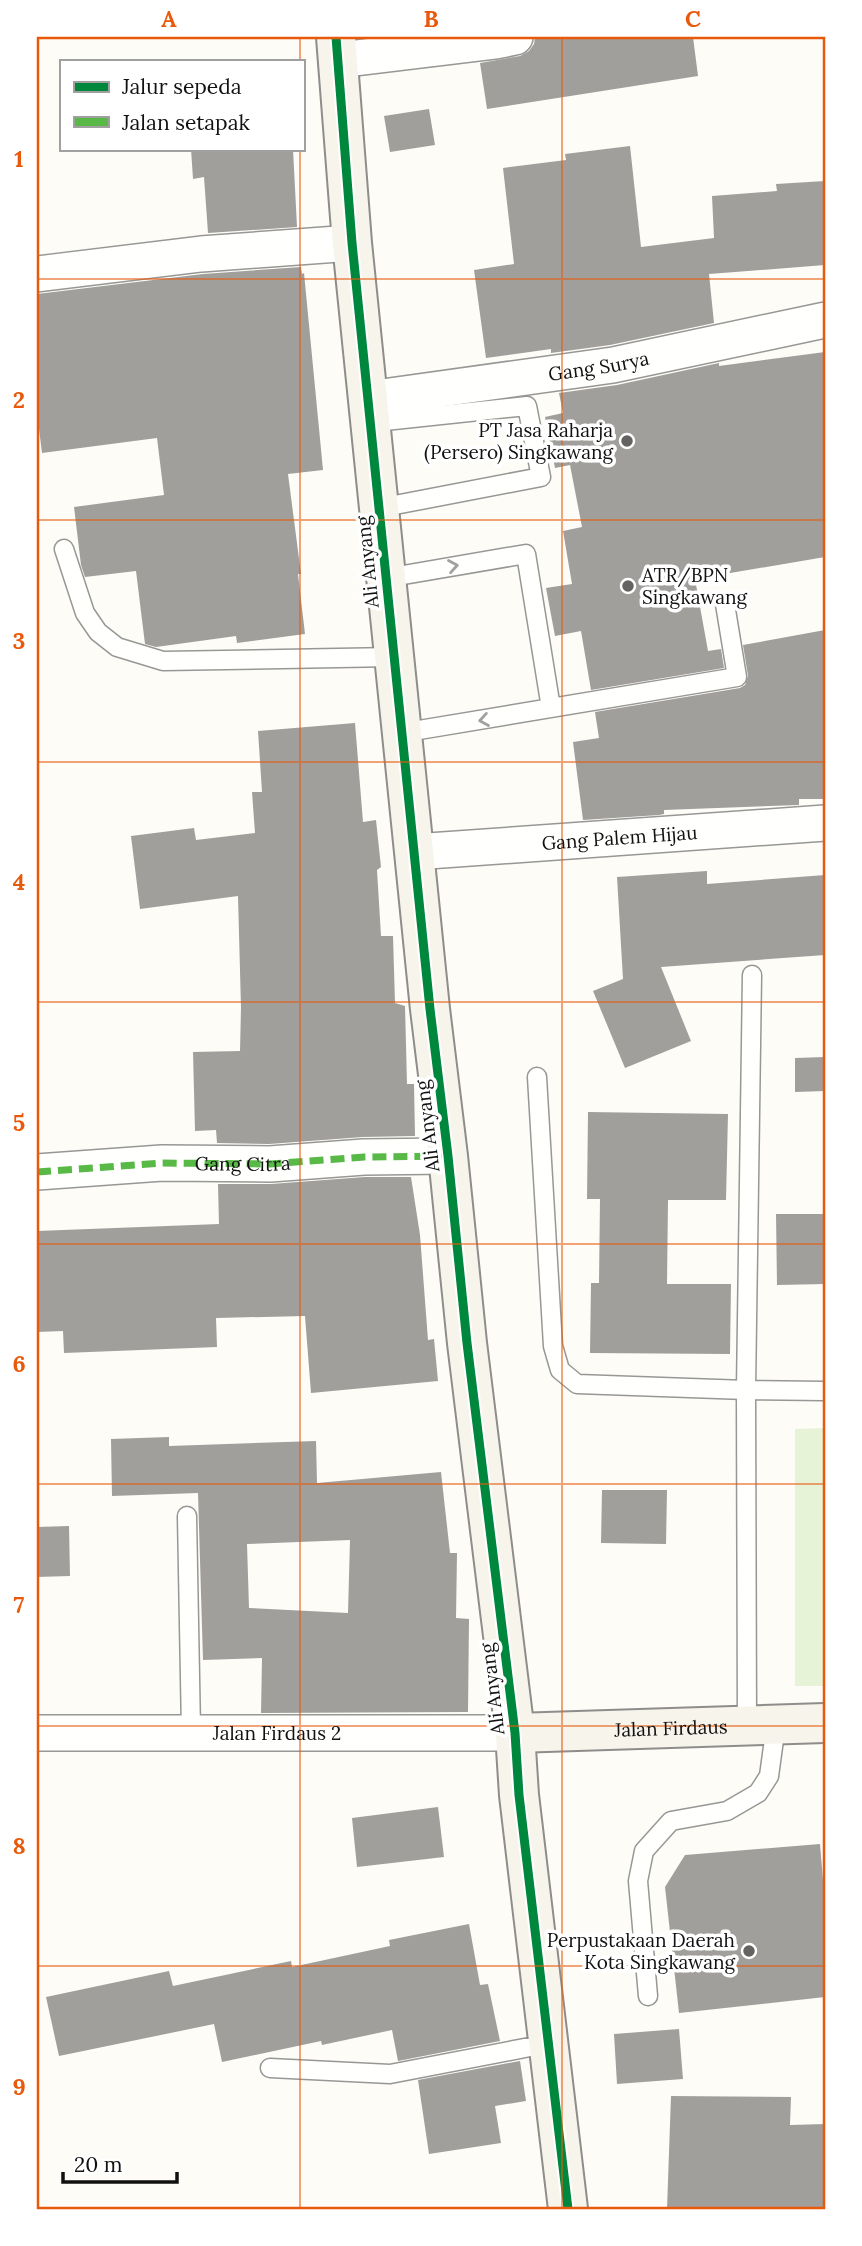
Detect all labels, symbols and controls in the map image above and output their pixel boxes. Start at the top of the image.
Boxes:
text: A [161,4,177,33]
text: B [423,4,439,33]
text: C [685,4,701,33]
legend [60,60,304,150]
text: Jalur sepeda [121,73,242,100]
text: Jalan setapak [121,109,250,136]
text: 1 [14,144,24,173]
street label: Gang Surya [547,346,651,386]
text: 2 [13,385,25,414]
place label: PT Jasa Raharja (Persero) Singkawang [424,418,613,465]
marker: PT Jasa Raharja (Persero) Singkawang [619,433,635,449]
street label: Ali Anyang [350,514,384,610]
one-way arrow [447,559,459,574]
place label: ATR/BPN Singkawang [641,563,748,609]
marker: ATR/BPN Singkawang [620,578,636,594]
text: 3 [13,626,25,655]
one-way arrow [478,712,490,727]
street label: Gang Palem Hijau [541,820,698,855]
text: 4 [13,867,25,896]
street label: Ali Anyang [409,1078,445,1174]
text: 5 [13,1108,25,1137]
street label: Gang Citra [195,1151,291,1176]
text: 6 [12,1349,26,1378]
text: 7 [14,1590,25,1619]
street label: Ali Anyang [474,1641,510,1737]
street label: Jalan Firdaus [613,1714,728,1742]
street label: Jalan Firdaus 2 [212,1721,341,1745]
text: 8 [12,1831,26,1860]
place label: Perpustakaan Daerah Kota Singkawang [547,1928,735,1974]
marker: Perpustakaan Daerah Kota Singkawang [741,1943,757,1959]
text: 9 [12,2072,26,2101]
scale bar [63,2141,177,2185]
text: 20 m [74,2151,123,2178]

